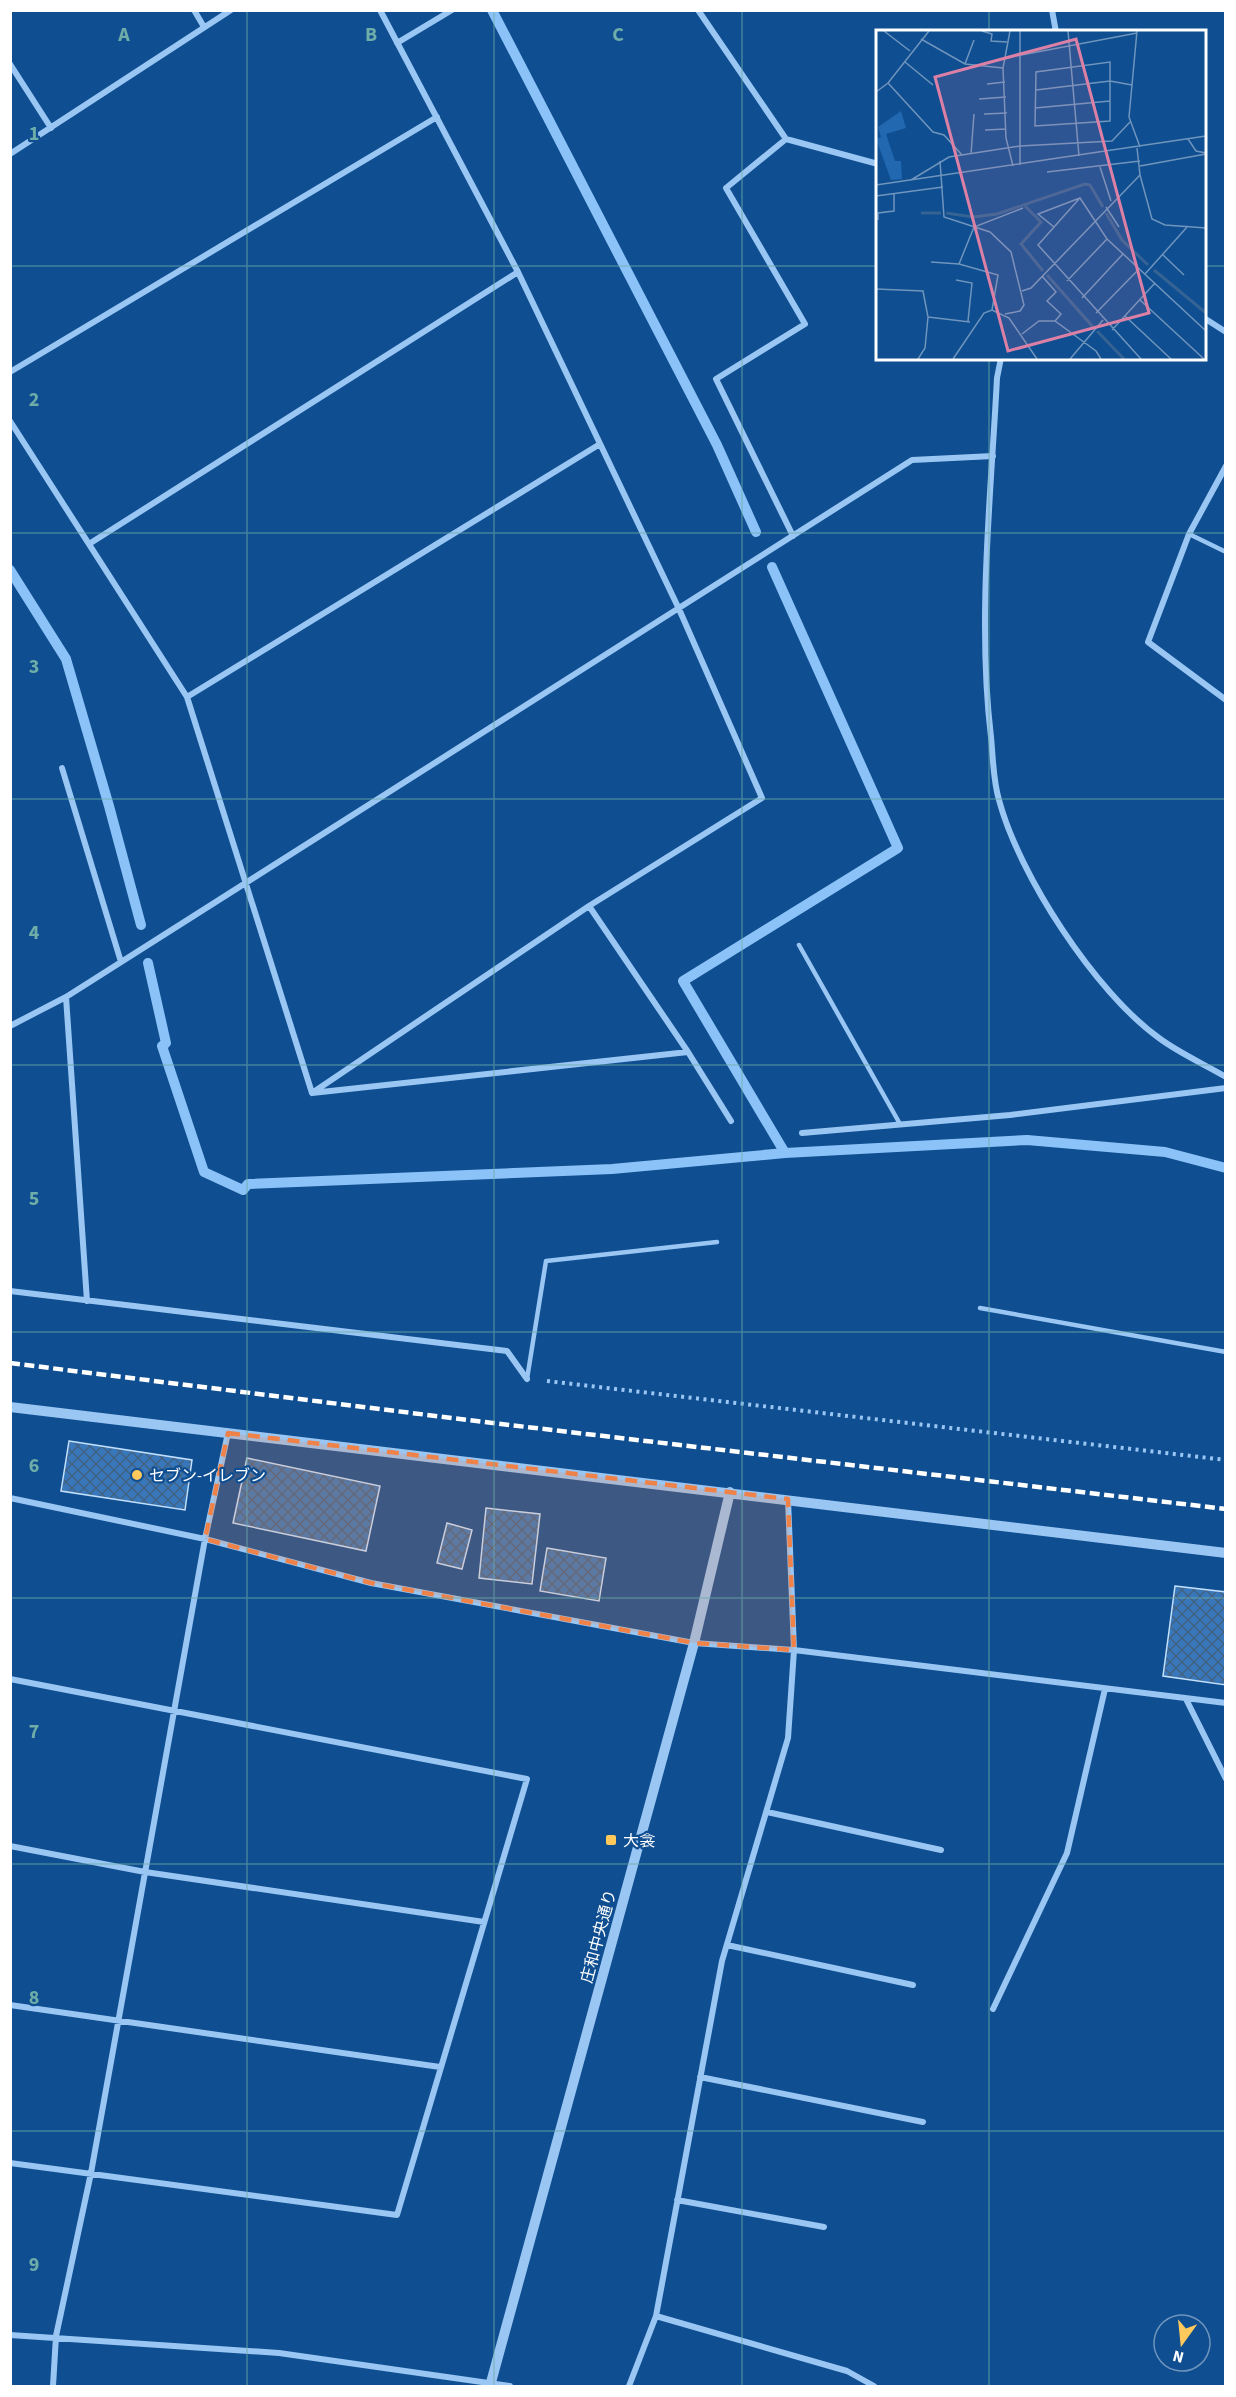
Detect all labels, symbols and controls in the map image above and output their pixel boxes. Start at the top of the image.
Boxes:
text: A [117,21,130,49]
text: B [365,21,377,49]
text: C [612,21,624,49]
inset map [876,30,1206,360]
text: 1 [29,120,39,148]
text: 2 [29,386,39,414]
text: 3 [29,653,39,681]
text: 4 [29,919,40,947]
text: 5 [29,1185,39,1213]
text: 6 [29,1452,39,1480]
place label: セブン-イレブン [149,1465,266,1487]
marker: セブン-イレブン [130,1468,144,1482]
text: 7 [29,1718,39,1746]
place label: 大衾 [623,1830,655,1852]
marker: 大衾 [604,1833,618,1847]
street label: 庄和中央通り [576,1887,622,1985]
text: 8 [29,1984,39,2012]
text: 9 [29,2251,39,2279]
north arrow [1152,2313,1212,2373]
text: N [1170,2345,1186,2369]

